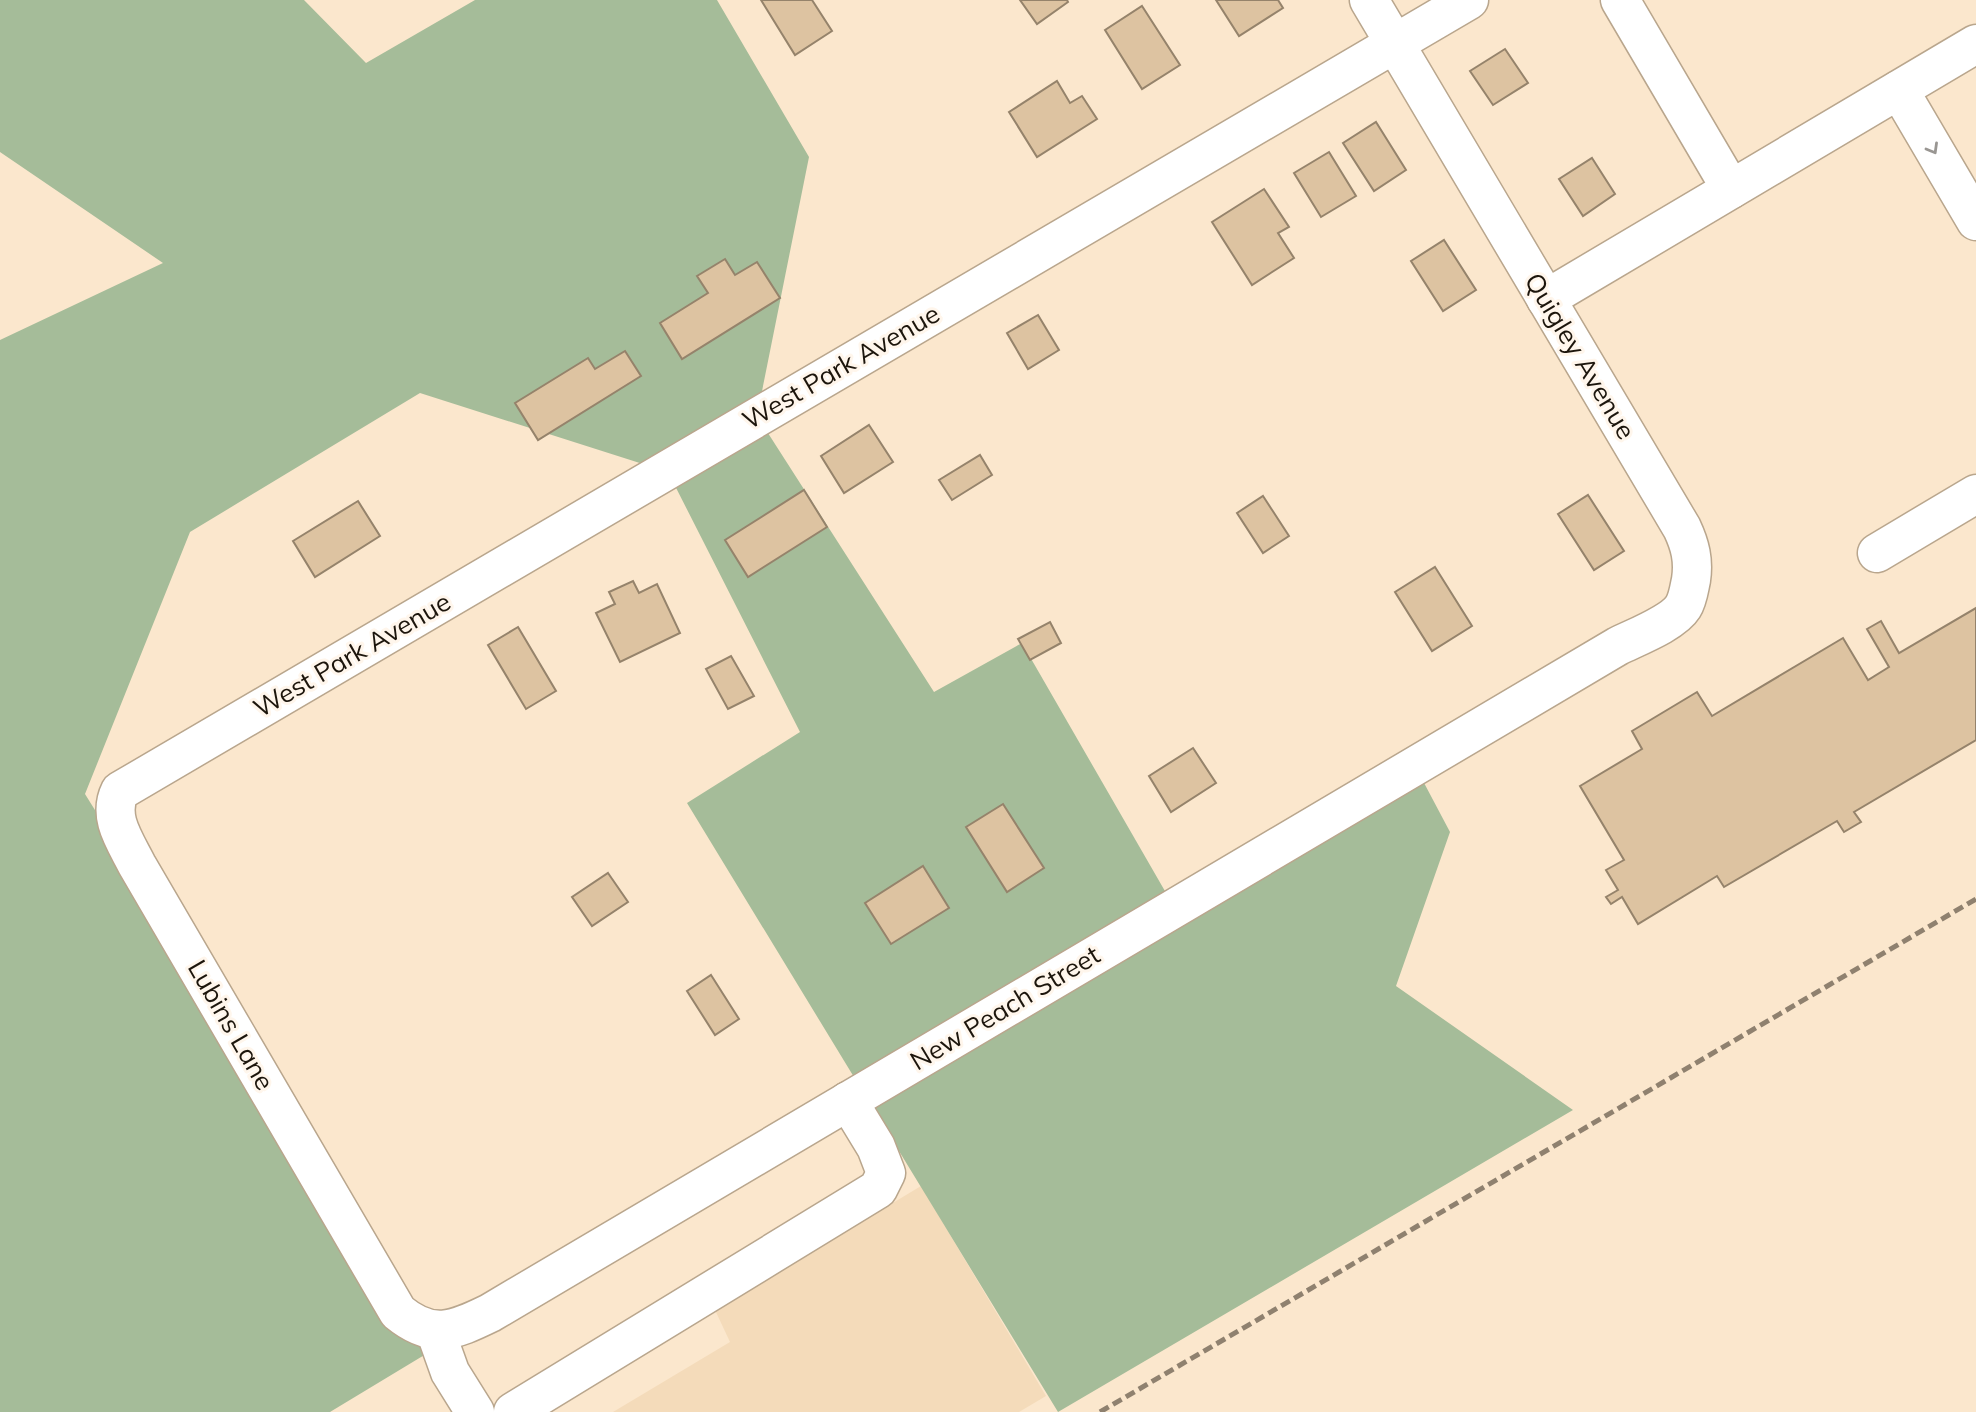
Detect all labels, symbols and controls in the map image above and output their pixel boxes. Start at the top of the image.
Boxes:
one-way arrow [1925,141,1938,154]
street label: Quigley Avenue [1518,267,1643,445]
street label: West Park Avenue [736,297,945,436]
street label: West Park Avenue [247,585,456,724]
street label: New Peach Street [904,938,1106,1077]
street label: Lubins Lane [181,954,282,1096]

